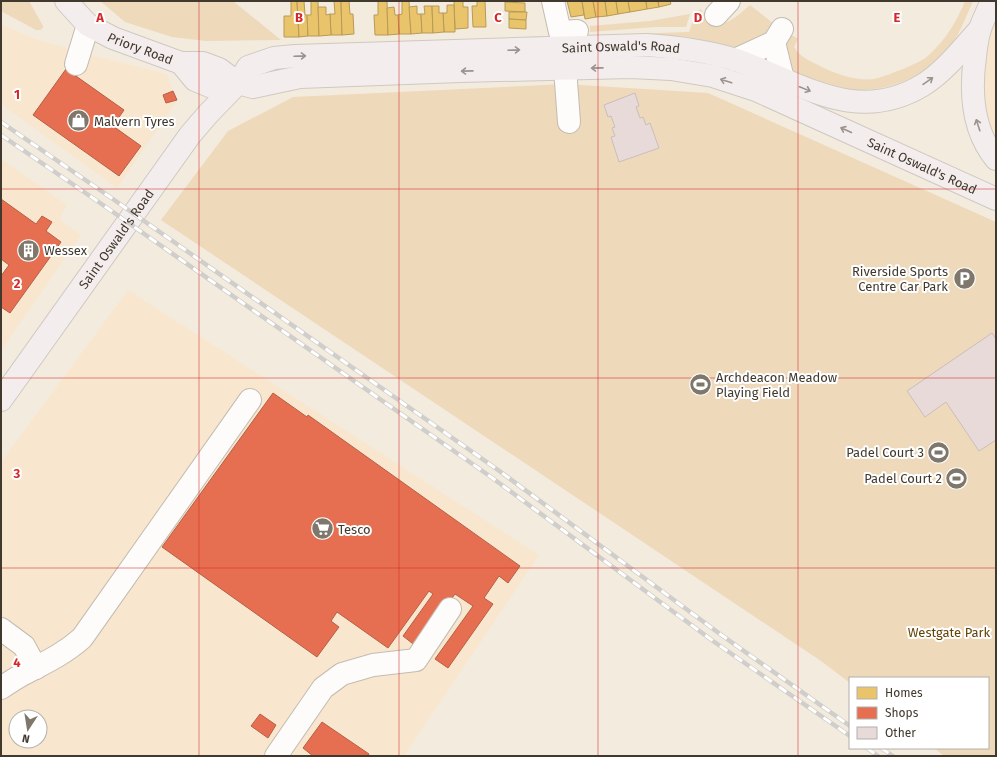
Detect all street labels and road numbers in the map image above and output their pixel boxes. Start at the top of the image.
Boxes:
street label: Priory Road [105,29,175,67]
street label: Saint Oswald's Road [562,38,681,56]
street label: Saint Oswald's Road [865,135,979,197]
street label: Saint Oswald's Road [76,186,157,292]

